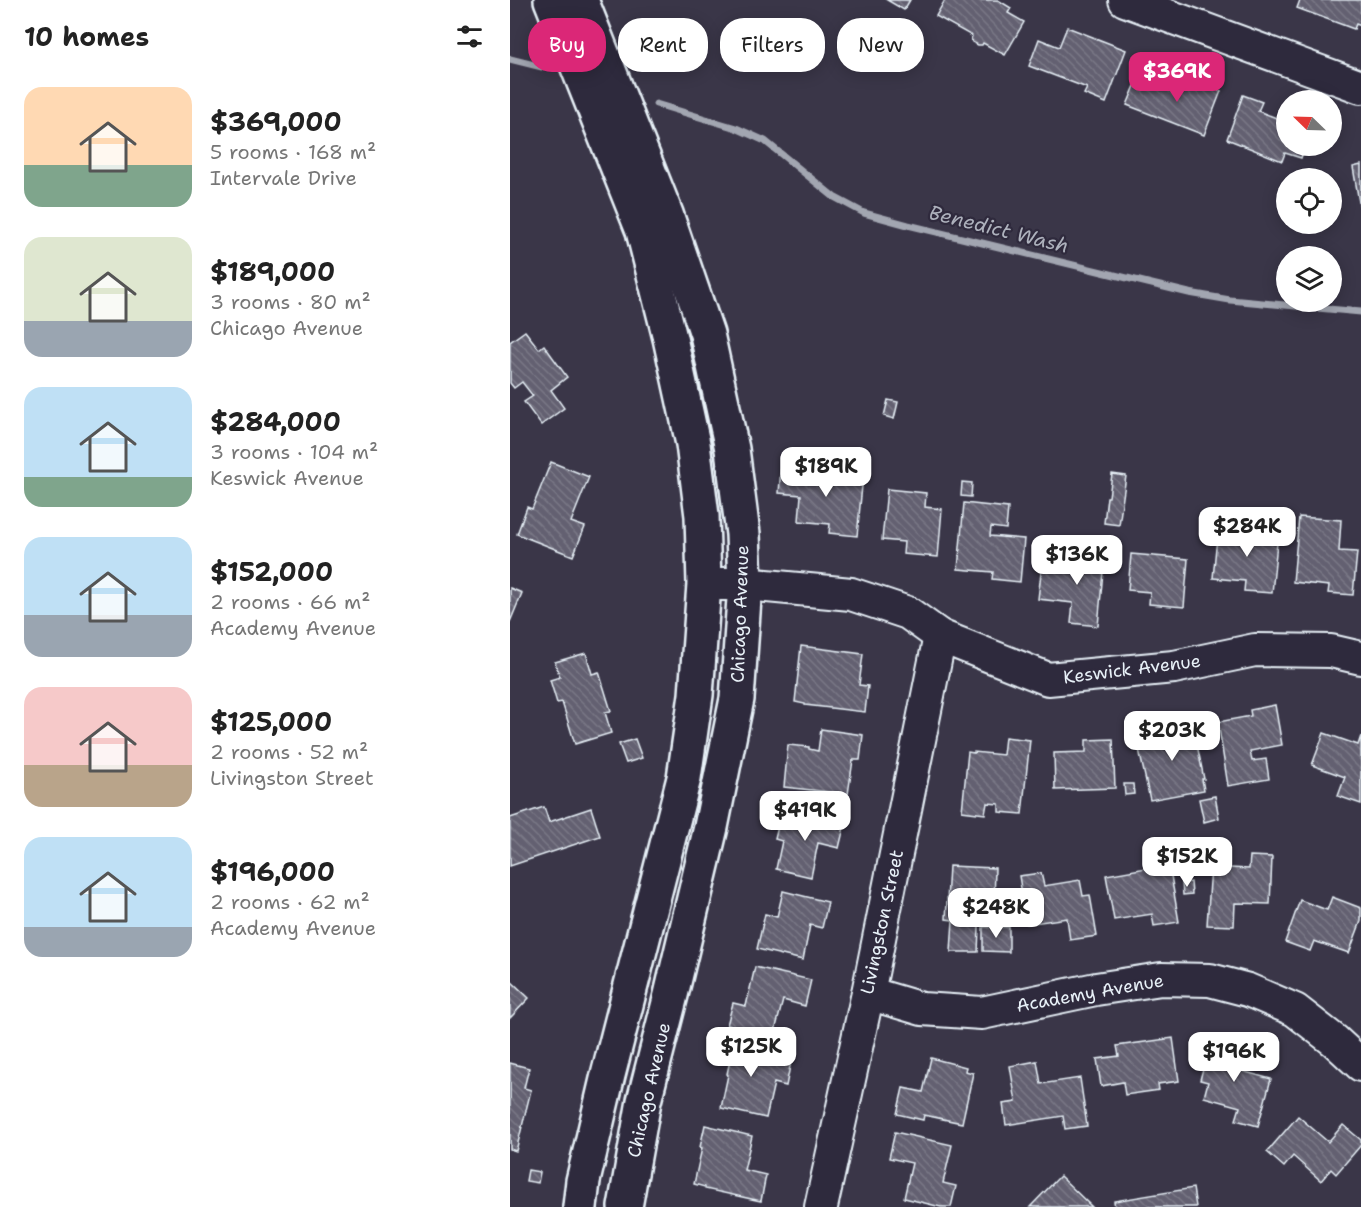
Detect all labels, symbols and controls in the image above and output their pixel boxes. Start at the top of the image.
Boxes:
chip: Buy [528,18,606,72]
chip: Rent [618,18,708,72]
chip: Filters [720,18,825,72]
chip: New [837,18,924,72]
text: 10 homes [24,19,149,54]
icon: filters [453,20,486,53]
pin: $369K [1135,52,1219,103]
text: $369K [1143,58,1211,84]
north arrow [1276,90,1342,156]
map controls [1276,90,1342,312]
text: $369,000 [210,104,342,139]
icon: home [72,111,144,183]
text: 5 rooms · 168 m² [210,139,376,165]
text: Intervale Drive [210,165,357,191]
button: locate [1276,168,1342,234]
water label: Benedict Wash [926,199,1072,259]
button: layers [1276,246,1342,312]
text: $189,000 [210,254,335,289]
icon: home [72,261,144,333]
text: 3 rooms · 80 m² [210,289,371,315]
text: Chicago Avenue [210,315,363,341]
text: $284,000 [210,404,341,439]
icon: home [72,411,144,483]
text: 3 rooms · 104 m² [210,439,378,465]
pin: $189K [784,447,868,498]
text: $189K [794,453,858,479]
text: Keswick Avenue [210,465,364,491]
pin: $284K [1205,507,1289,558]
text: $284K [1213,513,1281,539]
pin: $136K [1035,535,1119,586]
text: $136K [1045,541,1109,567]
street label: Chicago Avenue [726,545,754,683]
text: $152,000 [210,554,333,589]
icon: home [72,561,144,633]
text: 2 rooms · 66 m² [210,589,371,615]
text: Academy Avenue [210,615,376,641]
street label: Keswick Avenue [1062,649,1202,689]
text: $125,000 [210,704,332,739]
icon: home [72,711,144,783]
pin: $203K [1130,711,1214,762]
text: $203K [1138,717,1206,743]
text: 2 rooms · 52 m² [210,739,368,765]
text: Livingston Street [210,765,374,791]
pin: $419K [763,791,847,842]
text: $419K [774,797,836,823]
pin: $152K [1145,837,1229,888]
text: $152K [1156,843,1218,869]
street label: Livingston Street [855,847,909,997]
text: $196,000 [210,854,335,889]
icon: home [72,861,144,933]
pin: $248K [954,888,1038,939]
text: 2 rooms · 62 m² [210,889,370,915]
text: $248K [962,894,1030,920]
text: Academy Avenue [210,915,376,941]
street label: Academy Avenue [1014,968,1166,1018]
street label: Chicago Avenue [622,1020,676,1160]
pin: $125K [709,1027,793,1078]
pin: $196K [1192,1032,1276,1083]
text: $125K [720,1033,782,1059]
text: $196K [1202,1038,1266,1064]

